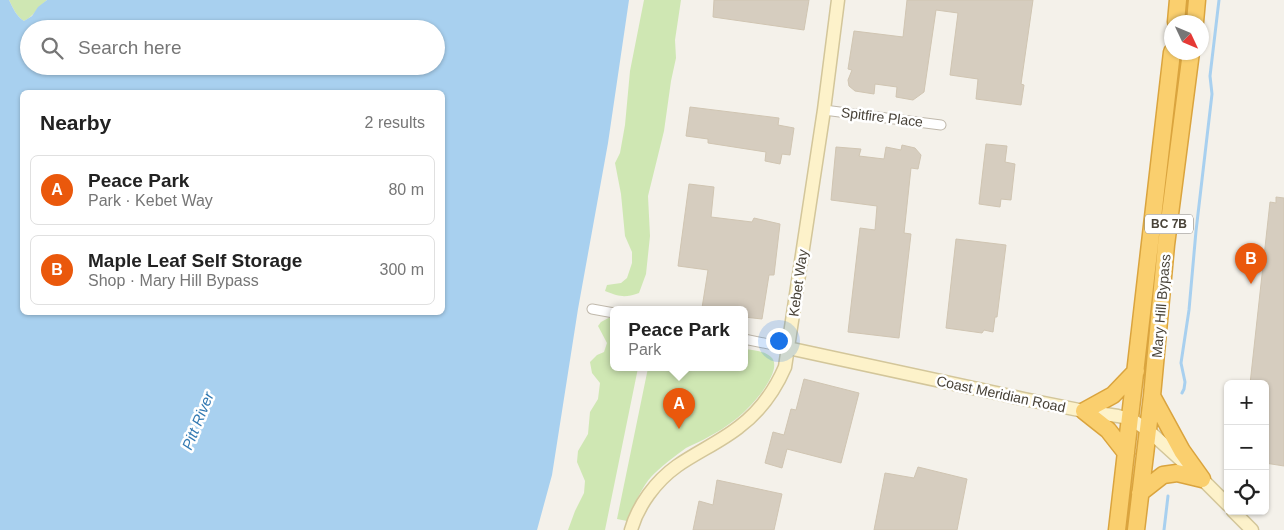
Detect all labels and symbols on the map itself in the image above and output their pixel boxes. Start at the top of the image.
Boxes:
north arrow [1164,15,1209,60]
street label: Spitfire Place [840,104,924,130]
road number: BC 7B [1145,214,1193,233]
pin: B [1235,243,1267,284]
street label: Kebet Way [785,248,811,318]
street label: Mary Hill Bypass [1148,253,1174,359]
your location [766,328,792,354]
street label: Coast Meridian Road [935,373,1067,415]
water label: Pitt River [178,388,217,452]
pin: A [663,388,695,429]

